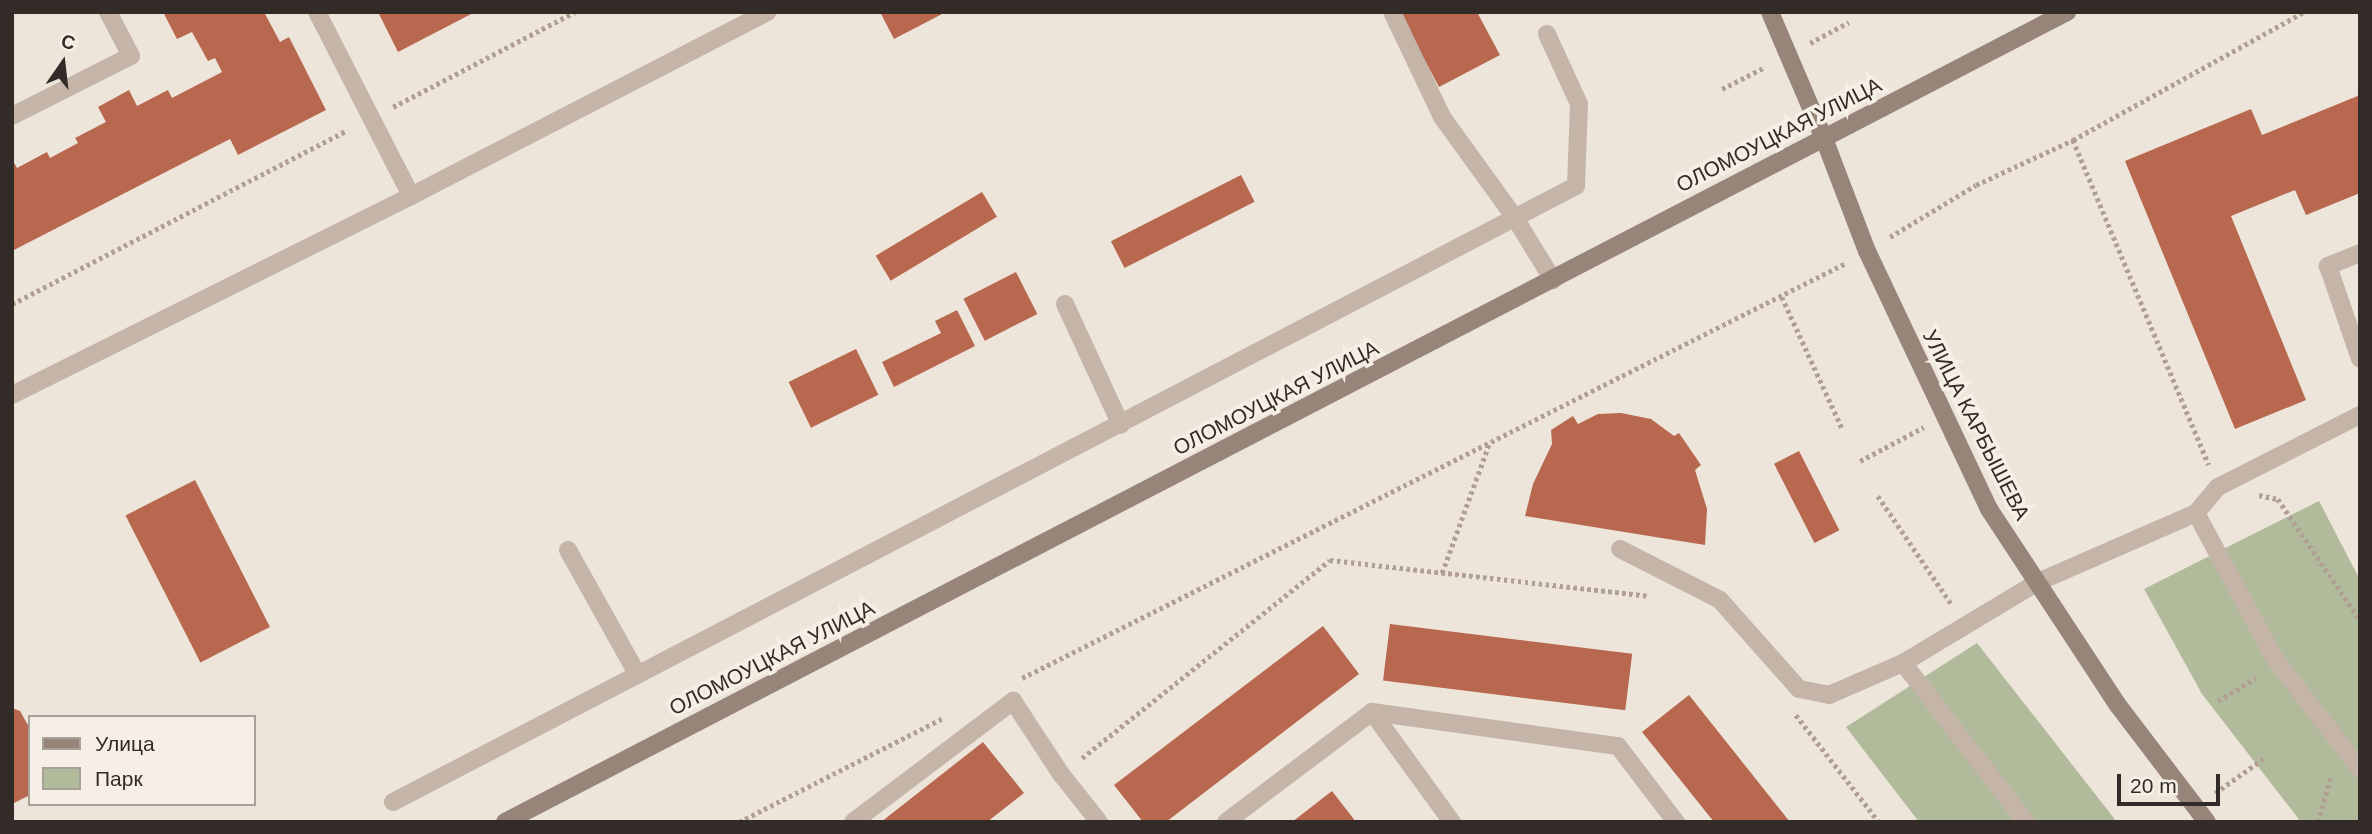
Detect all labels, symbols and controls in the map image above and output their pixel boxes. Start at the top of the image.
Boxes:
north arrow [28,28,98,98]
text: С [59,30,77,54]
street label: ОЛОМОУЦКАЯ УЛИЦА [1672,72,1886,198]
street label: УЛИЦА КАРБЫШЕВА [1917,326,2035,524]
street label: ОЛОМОУЦКАЯ УЛИЦА [1169,335,1383,461]
street label: ОЛОМОУЦКАЯ УЛИЦА [665,595,879,721]
legend [28,715,256,806]
text: Улица [95,732,155,755]
scale bar [2120,760,2223,804]
text: Парк [95,767,143,790]
text: 20 m [2130,774,2177,797]

